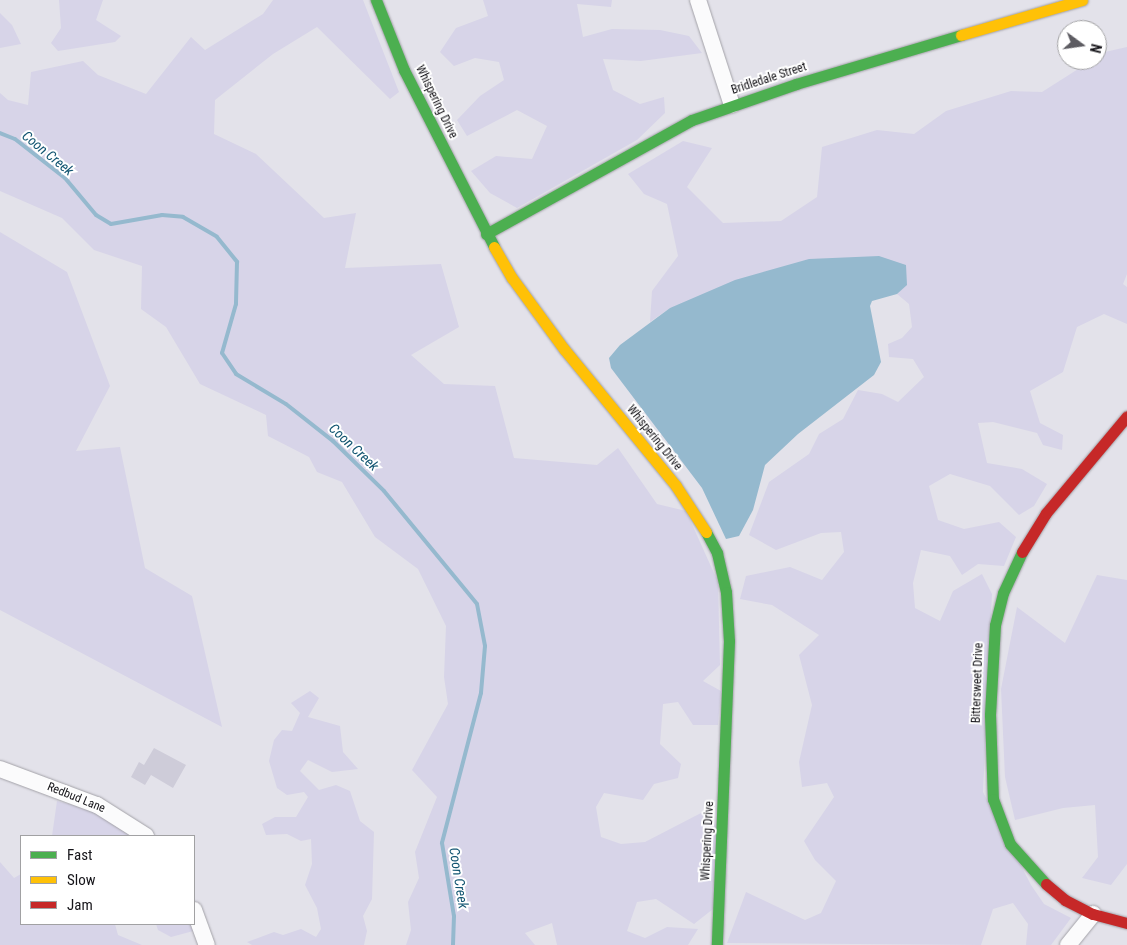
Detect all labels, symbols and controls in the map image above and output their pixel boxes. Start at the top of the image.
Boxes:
north arrow [1057,20,1107,70]
text: N [1087,42,1104,54]
street label: Bridledale Street [730,60,808,98]
street label: Whispering Drive [412,63,460,141]
water label: Coon Creek [19,127,77,179]
street label: Whispering Drive [623,403,685,473]
water label: Coon Creek [326,420,382,474]
street label: Bittersweet Drive [969,643,987,723]
street label: Redbud Lane [45,780,107,816]
street label: Whispering Drive [699,801,717,881]
legend [20,835,195,925]
text: Fast [67,846,92,864]
water label: Coon Creek [446,846,472,910]
text: Slow [67,871,96,889]
text: Jam [67,896,93,914]

